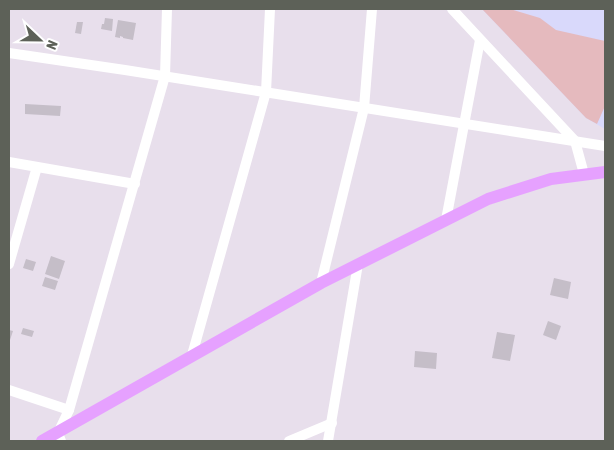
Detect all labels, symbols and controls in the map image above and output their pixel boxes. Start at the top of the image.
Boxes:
north arrow [15,15,65,65]
text: N [43,38,61,52]

